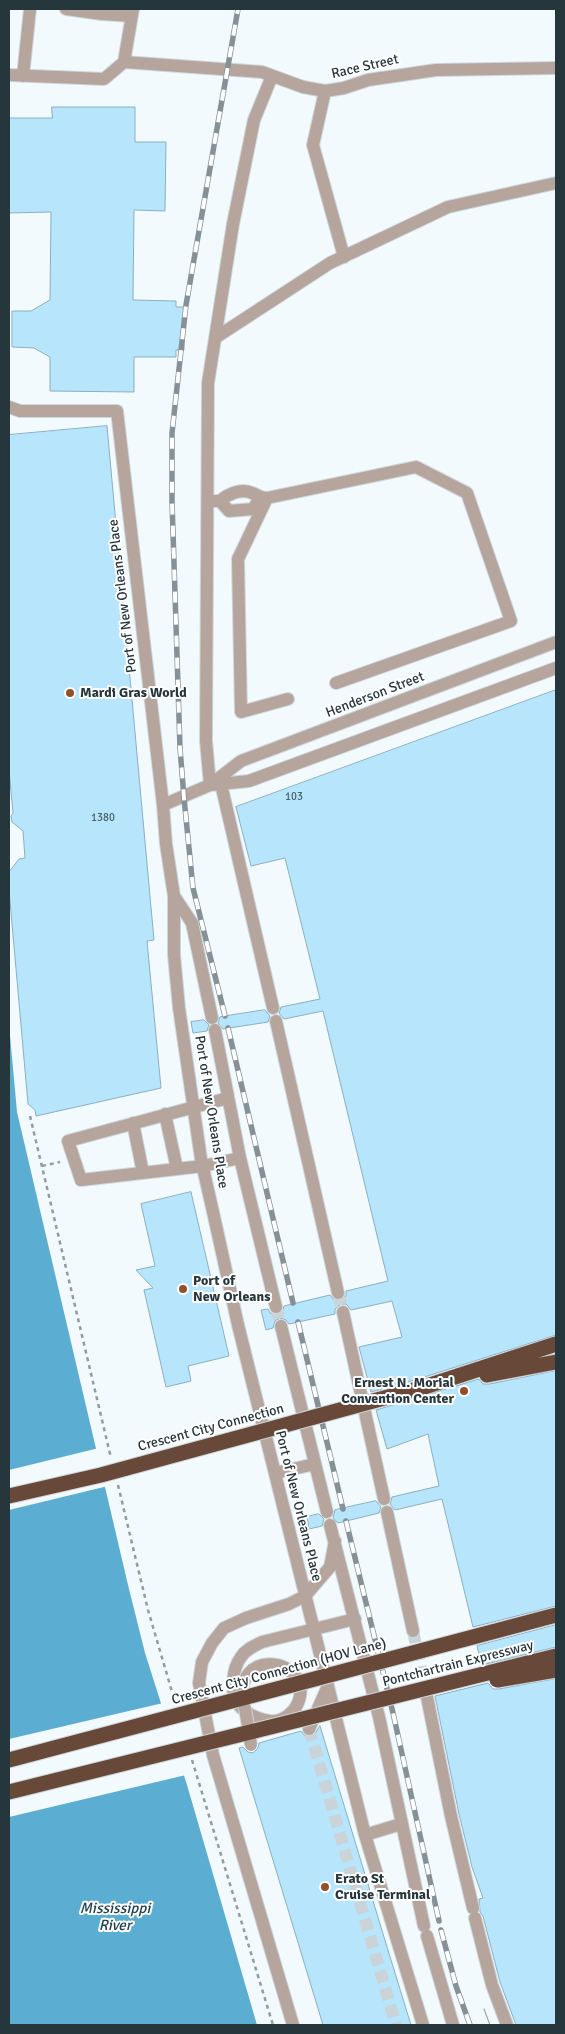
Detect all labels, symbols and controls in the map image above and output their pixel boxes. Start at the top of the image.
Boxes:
street label: Race Street [330,51,400,83]
street label: Port of New Orleans Place [105,518,141,674]
street label: Henderson Street [323,668,427,722]
place label: Mardi Gras World [80,685,187,701]
marker: Mardi Gras World [64,687,76,699]
house number: 103 [285,790,303,804]
house number: 1380 [91,811,115,825]
street label: Port of New Orleans Place [191,1034,231,1190]
place label: Port of New Orleans [193,1273,270,1305]
marker: Port of New Orleans [177,1283,189,1295]
place label: Ernest N. Morial Convention Center [341,1375,454,1408]
marker: Ernest N. Morial Convention Center [458,1385,470,1397]
street label: Crescent City Connection [136,1400,286,1456]
street label: Port of New Orleans Place [271,1429,325,1583]
street label: Crescent City Connection (HOV Lane) [170,1635,388,1709]
street label: Pontchartrain Expressway [381,1637,535,1691]
place label: Erato St Cruise Terminal [335,1871,430,1904]
marker: Erato St Cruise Terminal [319,1881,331,1893]
water label: Mississippi River [80,1900,150,1935]

